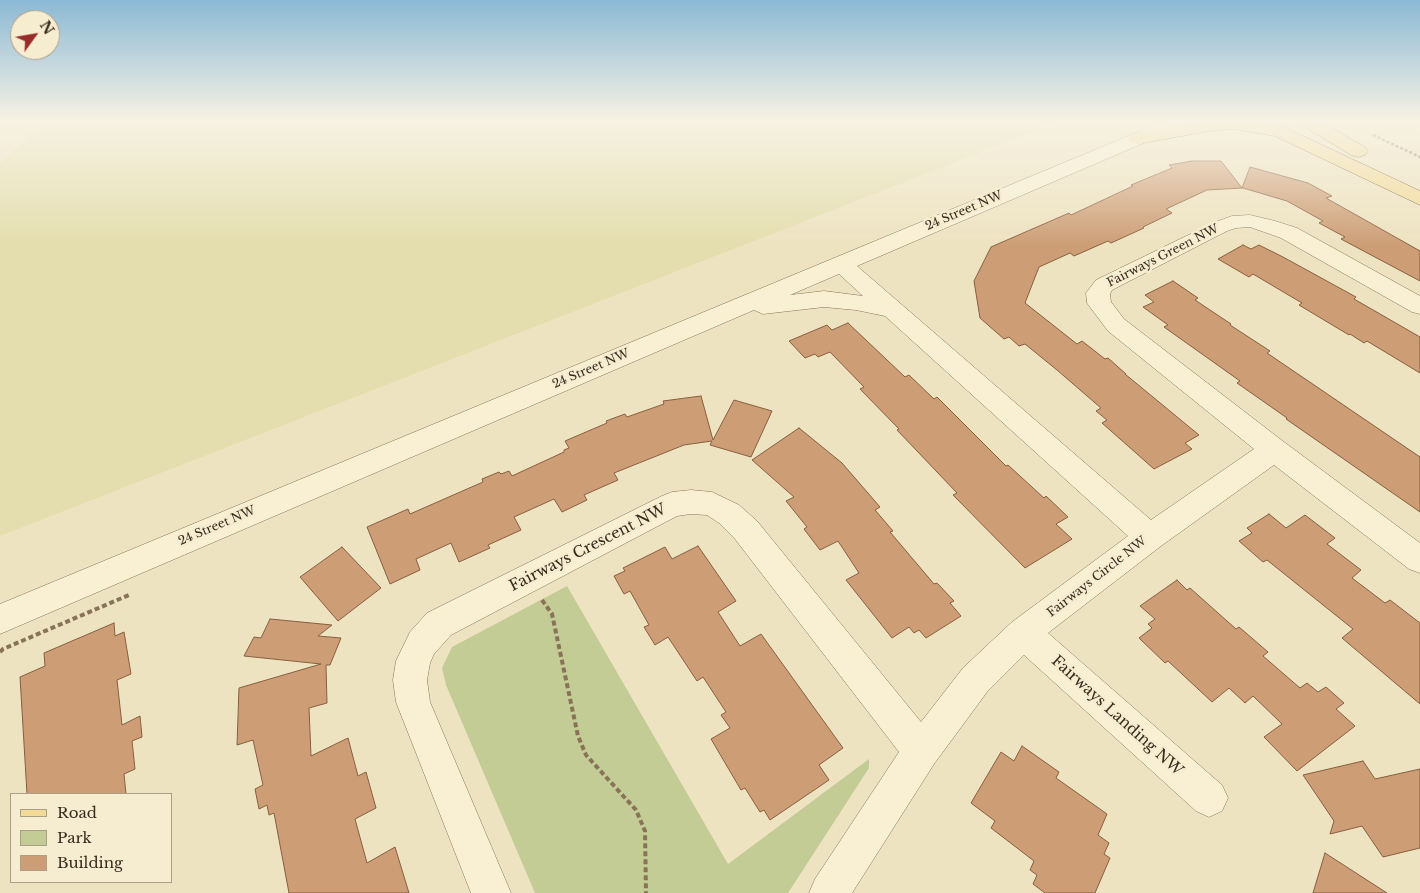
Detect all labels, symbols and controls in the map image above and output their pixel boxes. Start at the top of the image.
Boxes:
north arrow [10,10,60,60]
text: N [36,17,58,38]
street label: 24 Street NW [923,188,1005,234]
street label: Fairways Green NW [1105,222,1221,290]
street label: 24 Street NW [550,346,632,392]
street label: Fairways Crescent NW [507,501,669,595]
street label: 24 Street NW [176,503,258,549]
street label: Fairways Circle NW [1045,534,1149,620]
street label: Fairways Landing NW [1048,652,1186,780]
legend [10,793,172,883]
text: Road [57,803,97,822]
text: Park [57,828,92,847]
text: Building [57,853,123,872]

